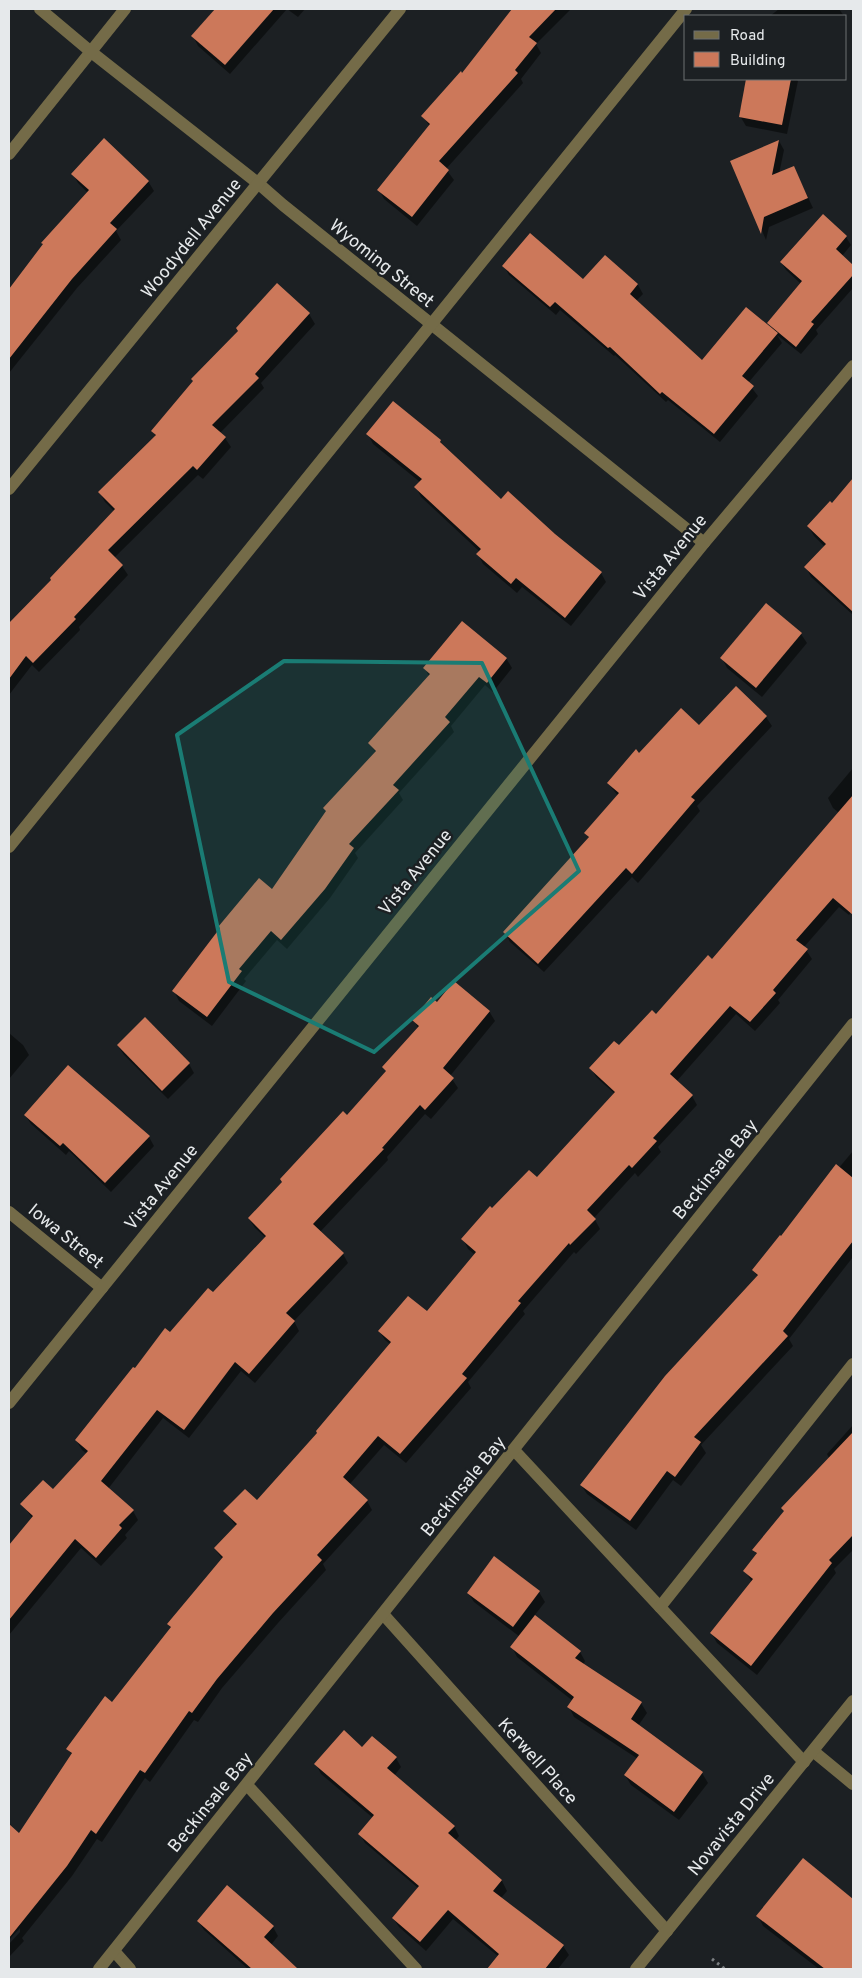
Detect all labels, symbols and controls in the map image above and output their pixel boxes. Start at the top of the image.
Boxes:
legend [684,15,847,80]
text: Road [730,27,765,46]
text: Building [730,52,785,71]
street label: Woodydell Avenue [137,174,248,304]
street label: Wyoming Street [324,215,438,314]
street label: Vista Avenue [629,510,713,606]
street label: Vista Avenue [374,825,458,921]
street label: Beckinsale Bay [669,1115,764,1225]
street label: Vista Avenue [120,1140,204,1236]
street label: Iowa Street [22,1200,108,1275]
street label: Beckinsale Bay [417,1432,512,1542]
street label: Kerwell Place [492,1714,582,1810]
street label: Beckinsale Bay [164,1748,259,1858]
street label: Novavista Drive [684,1769,781,1881]

